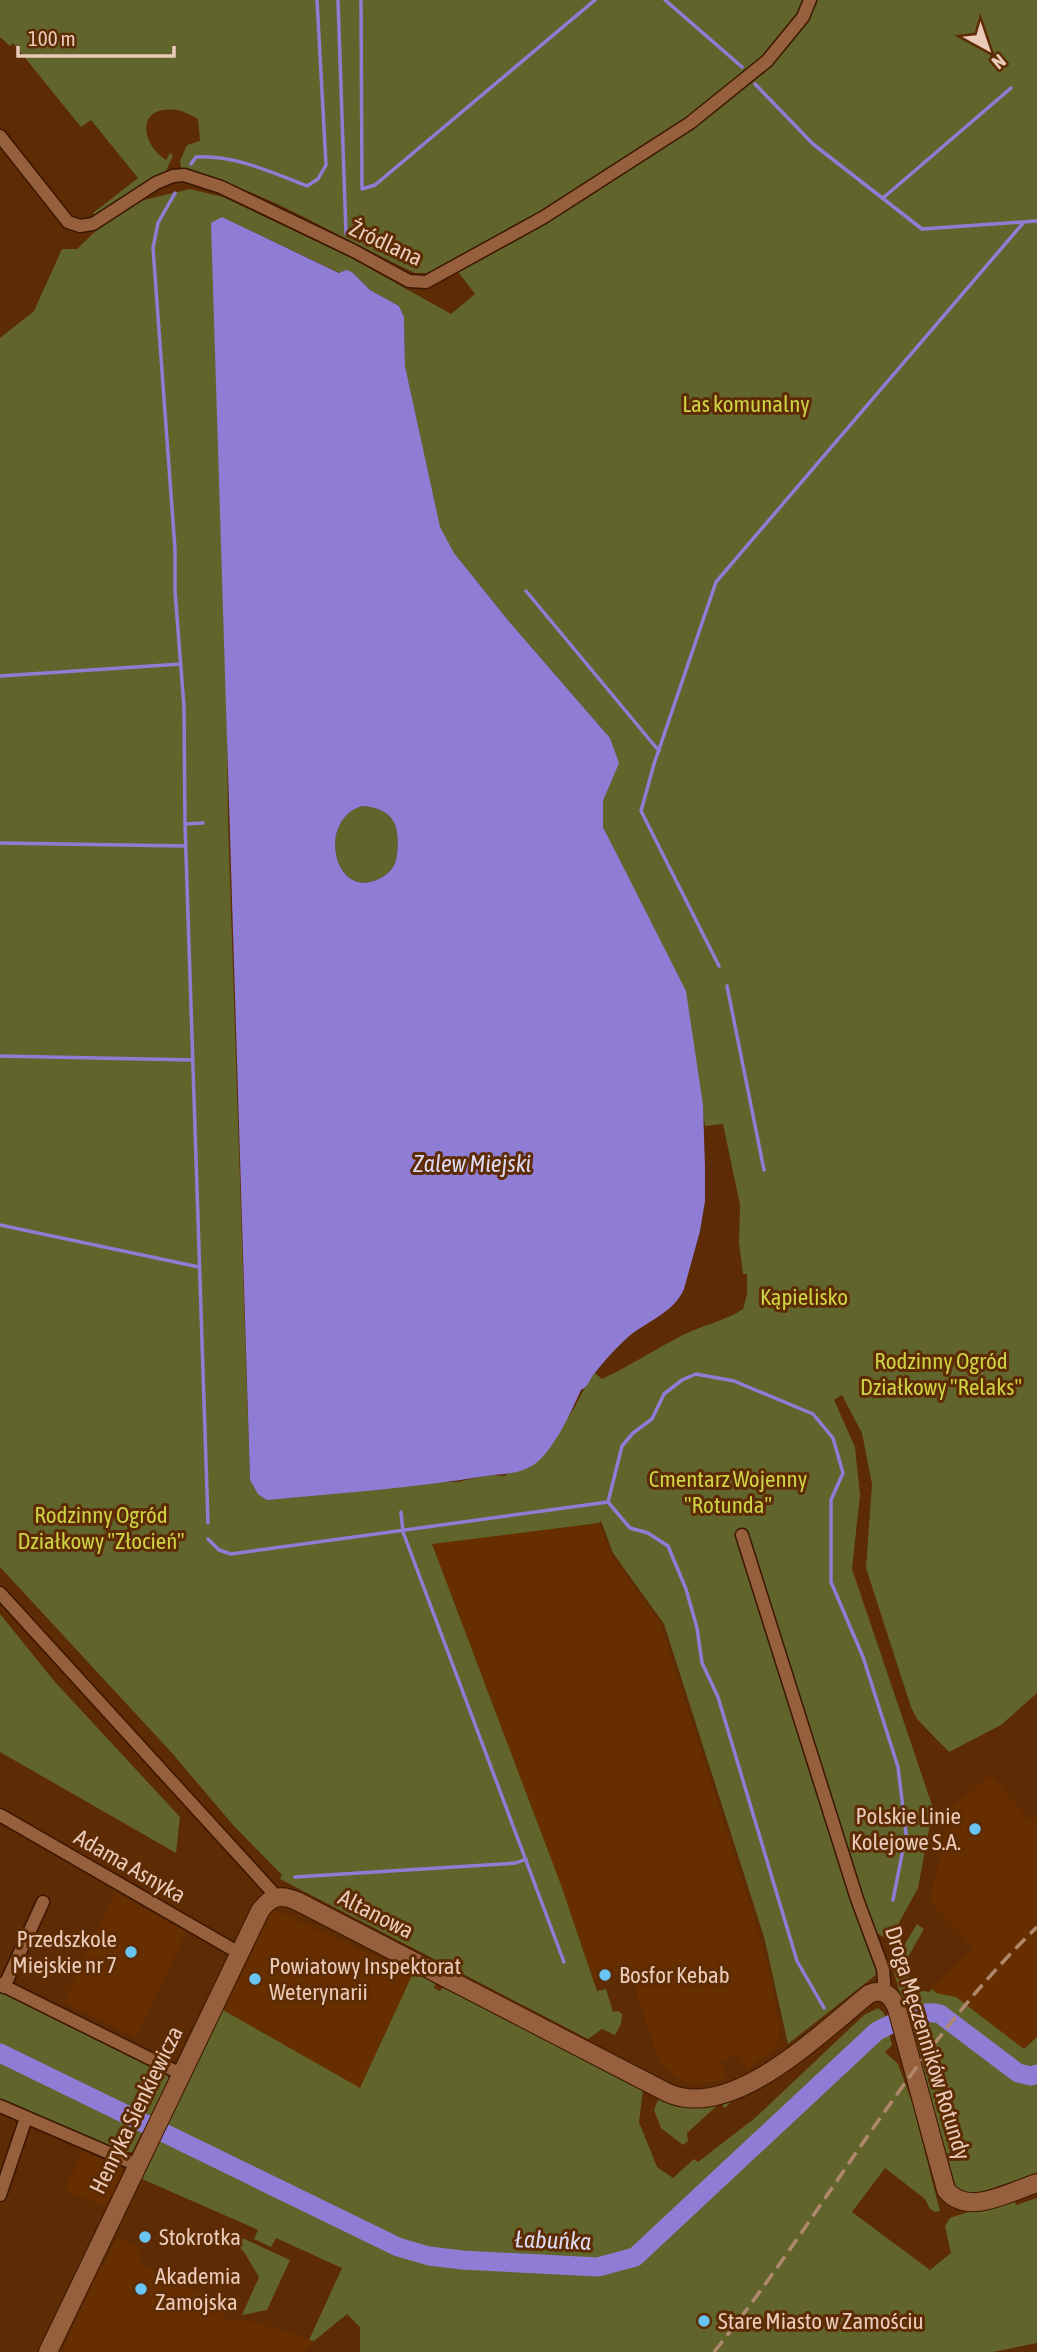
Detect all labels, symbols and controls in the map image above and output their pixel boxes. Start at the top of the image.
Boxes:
scale bar [18,14,173,58]
north arrow [953,14,1023,84]
text: 100 m [28,26,76,50]
text: N [988,50,1010,74]
street label: Źródlana [345,215,427,271]
park label: Las komunalny [682,391,810,417]
water label: Zalew Miejski [413,1150,531,1177]
park label: Kąpielisko [760,1284,848,1310]
park label: Rodzinny Ogród Działkowy "Relaks" [860,1348,1022,1400]
park label: Cmentarz Wojenny "Rotunda" [649,1466,807,1518]
park label: Rodzinny Ogród Działkowy "Złocień" [18,1502,184,1554]
place label: Polskie Linie Kolejowe S.A. [851,1803,961,1855]
marker: Polskie Linie Kolejowe S.A. [967,1821,983,1837]
street label: Adama Asnyka [70,1824,190,1908]
street label: Altanowa [334,1884,418,1944]
street label: Droga Męczenników Rotundy [880,1923,976,2163]
place label: Przedszkole Miejskie nr 7 [12,1926,117,1978]
marker: Przedszkole Miejskie nr 7 [123,1944,139,1960]
place label: Powiatowy Inspektorat Weterynarii [269,1953,461,2005]
place label: Bosfor Kebab [619,1962,730,1988]
marker: Bosfor Kebab [597,1967,613,1983]
marker: Powiatowy Inspektorat Weterynarii [247,1971,263,1987]
street label: Henryka Sienkiewicza [84,2022,188,2198]
place label: Stokrotka [159,2224,241,2250]
water label: Łabuńka [514,2225,592,2255]
marker: Stokrotka [137,2229,153,2245]
place label: Akademia Zamojska [155,2263,241,2315]
marker: Akademia Zamojska [133,2281,149,2297]
place label: Stare Miasto w Zamościu [718,2308,924,2334]
marker: Stare Miasto w Zamościu [696,2313,712,2329]

